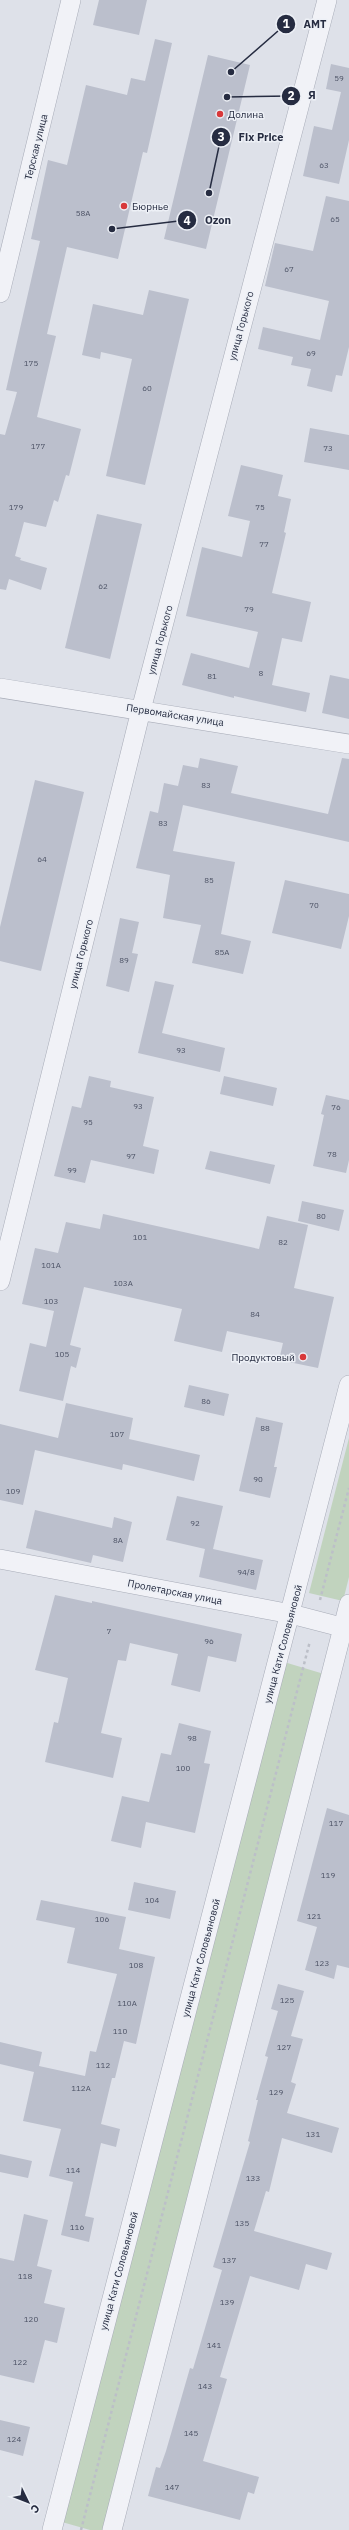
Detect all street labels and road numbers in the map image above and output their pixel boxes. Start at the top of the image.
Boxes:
street label: Терская улица [22,112,51,181]
street label: улица Горького [225,289,257,362]
street label: улица Горького [144,603,176,676]
street label: Первомайская улица [125,701,225,729]
street label: улица Горького [66,917,96,990]
street label: Пролетарская улица [127,1576,224,1608]
street label: улица Кати Соловьяновой [261,1583,305,1705]
street label: улица Кати Соловьяновой [179,1897,223,2019]
street label: улица Кати Соловьяновой [97,2210,141,2332]

